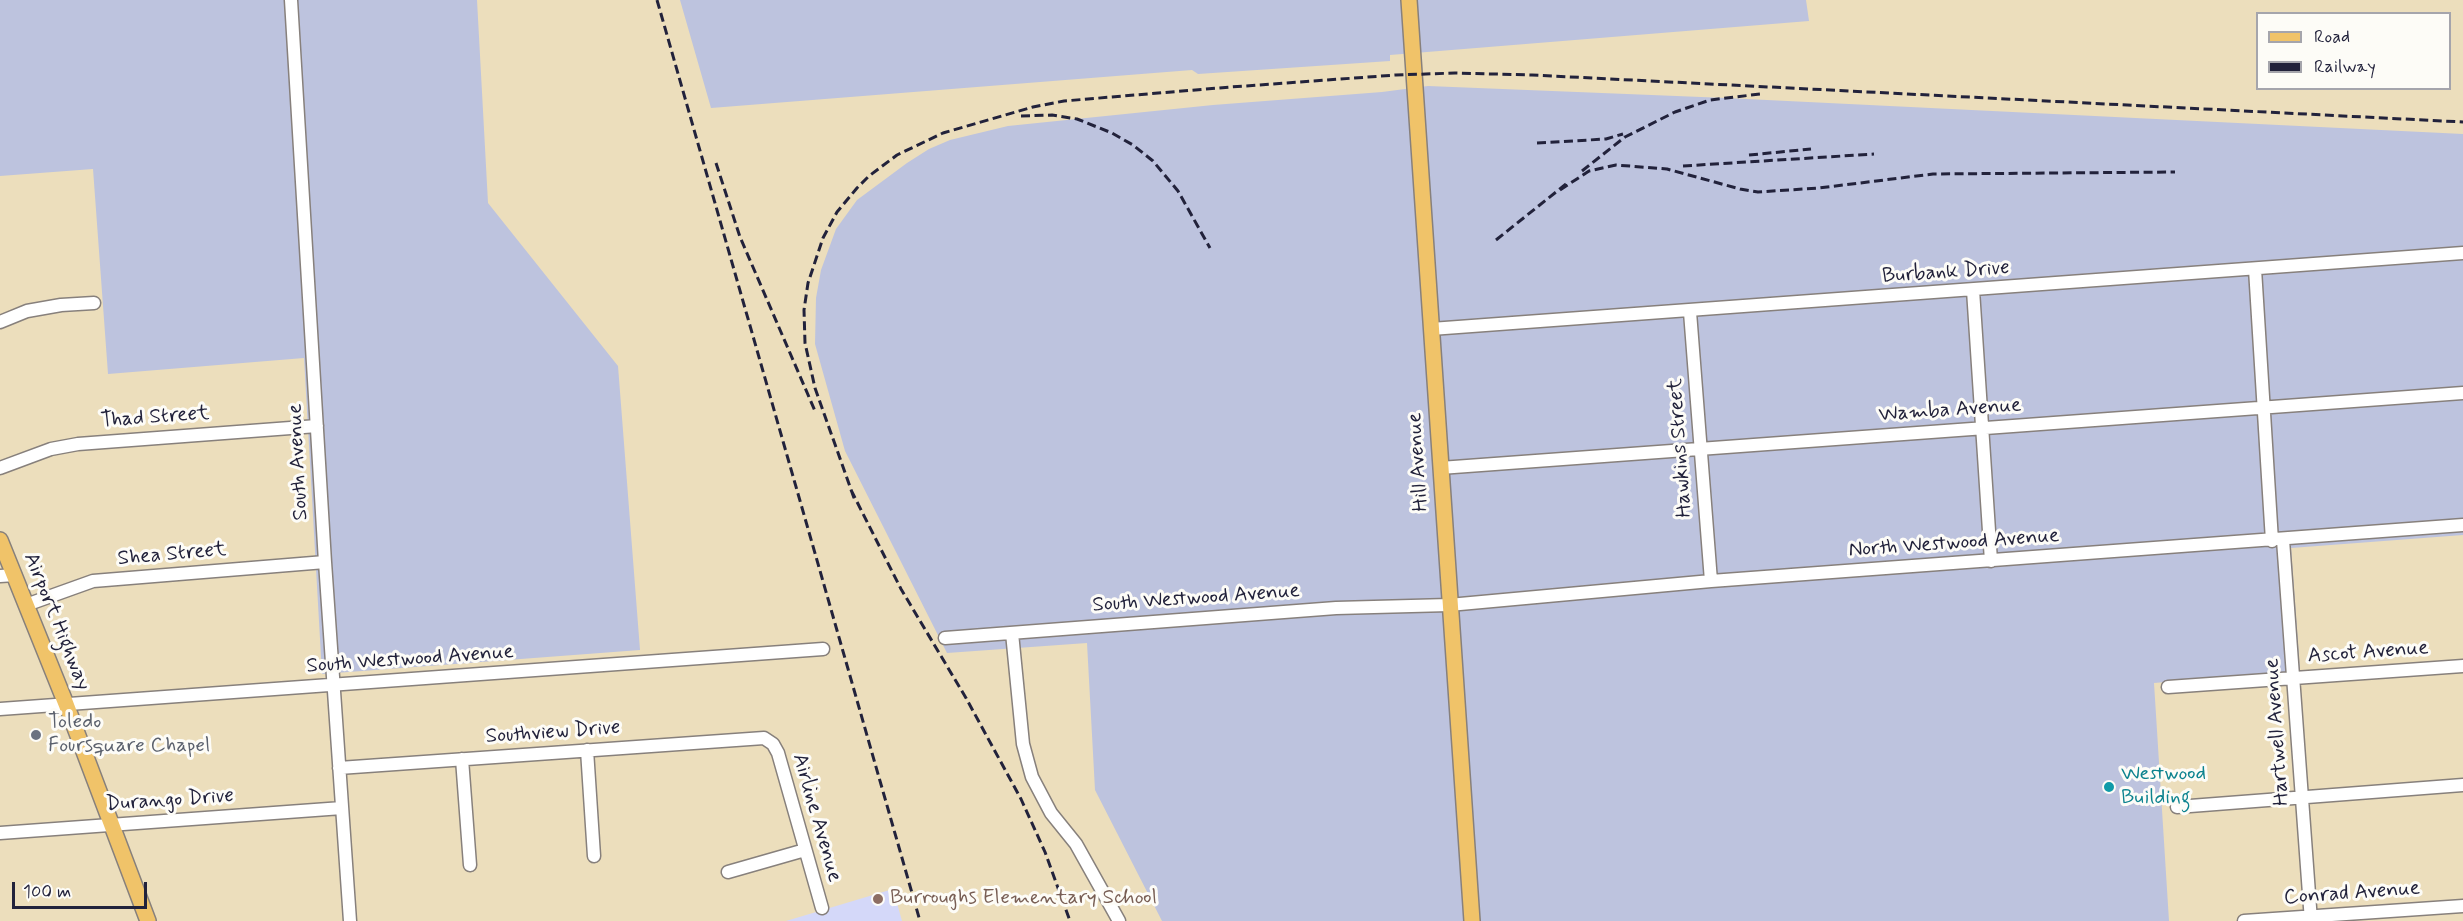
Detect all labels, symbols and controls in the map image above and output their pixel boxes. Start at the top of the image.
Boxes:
legend [2256,12,2451,90]
text: Road [2314,25,2350,49]
text: Railway [2314,55,2376,79]
street label: Burbank Drive [1881,256,2011,290]
street label: Hawkins Street [1664,378,1698,518]
street label: Wamba Avenue [1878,393,2022,429]
street label: Thad Street [100,402,210,434]
street label: South Avenue [283,403,315,521]
street label: Hill Avenue [1403,412,1435,512]
street label: North Westwood Avenue [1848,524,2060,564]
street label: Shea Street [117,538,227,572]
street label: Airport Highway [17,549,95,695]
street label: South Westwood Avenue [1091,579,1301,619]
street label: Ascot Avenue [2307,636,2429,670]
street label: South Westwood Avenue [305,640,515,680]
street label: Hartwell Avenue [2260,657,2296,807]
place label: Toledo Foursquare Chapel [48,710,210,760]
street label: Southview Drive [485,716,621,750]
marker: Toledo Foursquare Chapel [29,728,43,742]
street label: Airline Avenue [786,751,846,885]
place label: Westwood Building [2121,762,2206,812]
marker: Westwood Building [2102,780,2116,794]
street label: Durango Drive [105,784,235,818]
scale bar [15,870,150,908]
street label: Conrad Avenue [2283,877,2421,911]
text: 100 m [23,880,71,904]
place label: Burroughs Elementary School [890,886,1157,912]
marker: Burroughs Elementary School [871,892,885,906]

